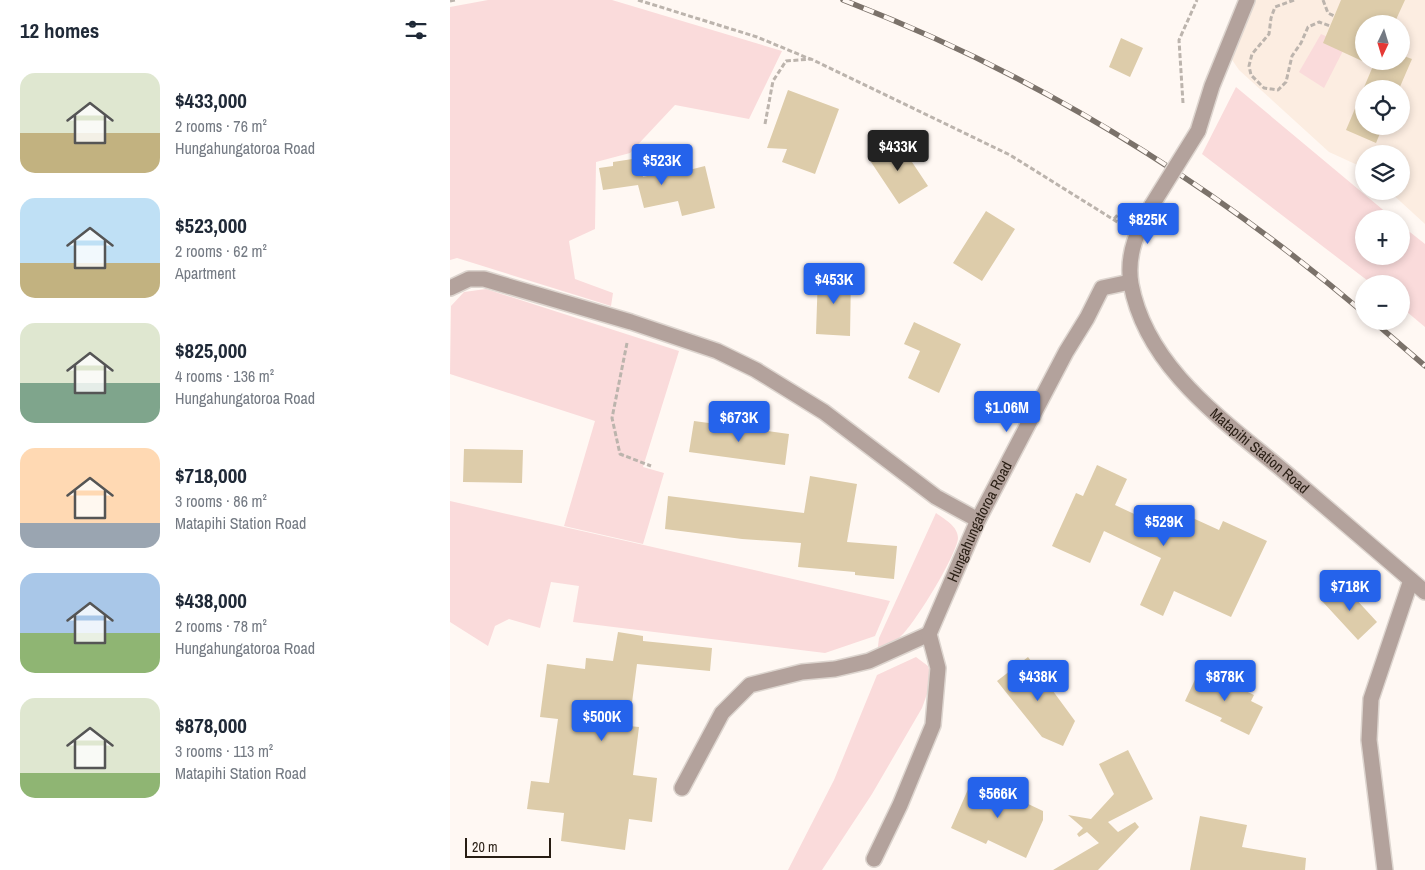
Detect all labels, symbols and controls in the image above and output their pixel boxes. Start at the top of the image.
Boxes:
north arrow [1355,15,1410,70]
map controls [1355,15,1410,330]
text: 12 homes [20,16,99,45]
icon: filters [402,16,430,44]
button: locate [1355,80,1410,135]
text: $433,000 [175,86,247,115]
icon: home [60,93,120,153]
text: 2 rooms · 76 m² [175,115,267,137]
pin: $433K [863,130,933,172]
text: $433K [879,135,917,157]
text: Hungahungatoroa Road [175,137,315,159]
pin: $523K [627,144,697,186]
button: layers [1355,145,1410,200]
text: $523K [643,149,681,171]
pin: $825K [1113,202,1183,245]
text: $825K [1129,208,1167,230]
button: + [1355,210,1410,265]
text: $523,000 [175,211,247,240]
icon: home [60,218,120,278]
text: 2 rooms · 62 m² [175,240,267,262]
text: Apartment [175,262,236,284]
pin: $453K [799,262,869,305]
text: $453K [815,268,853,290]
button: − [1355,275,1410,330]
text: $825,000 [175,336,247,365]
icon: home [60,343,120,403]
text: 4 rooms · 136 m² [175,365,274,387]
text: Hungahungatoroa Road [175,387,315,409]
pin: $1.06M [966,390,1048,433]
text: $1.06M [985,396,1029,418]
pin: $673K [704,400,774,443]
street label: Matapihi Station Road [1206,403,1314,498]
text: $673K [720,406,758,428]
street label: Hungahungatoroa Road [942,458,1017,585]
text: $718,000 [175,461,247,490]
icon: home [60,468,120,528]
text: 3 rooms · 86 m² [175,490,267,512]
pin: $529K [1129,504,1199,547]
text: $529K [1145,510,1183,532]
text: Matapihi Station Road [175,512,306,534]
pin: $718K [1315,570,1385,612]
text: $718K [1331,575,1369,597]
text: $438,000 [175,586,247,615]
icon: home [60,593,120,653]
text: 2 rooms · 78 m² [175,615,267,637]
text: Hungahungatoroa Road [175,637,315,659]
pin: $438K [1003,660,1073,702]
pin: $878K [1190,660,1260,702]
text: $438K [1019,665,1057,687]
text: $878K [1206,665,1244,687]
pin: $500K [567,700,637,742]
text: $500K [583,705,621,727]
text: $878,000 [175,711,247,740]
icon: home [60,718,120,778]
text: 3 rooms · 113 m² [175,740,273,762]
text: Matapihi Station Road [175,762,306,784]
pin: $566K [963,776,1033,819]
text: $566K [979,782,1017,804]
scale bar [465,835,551,858]
text: 20 m [472,838,498,856]

